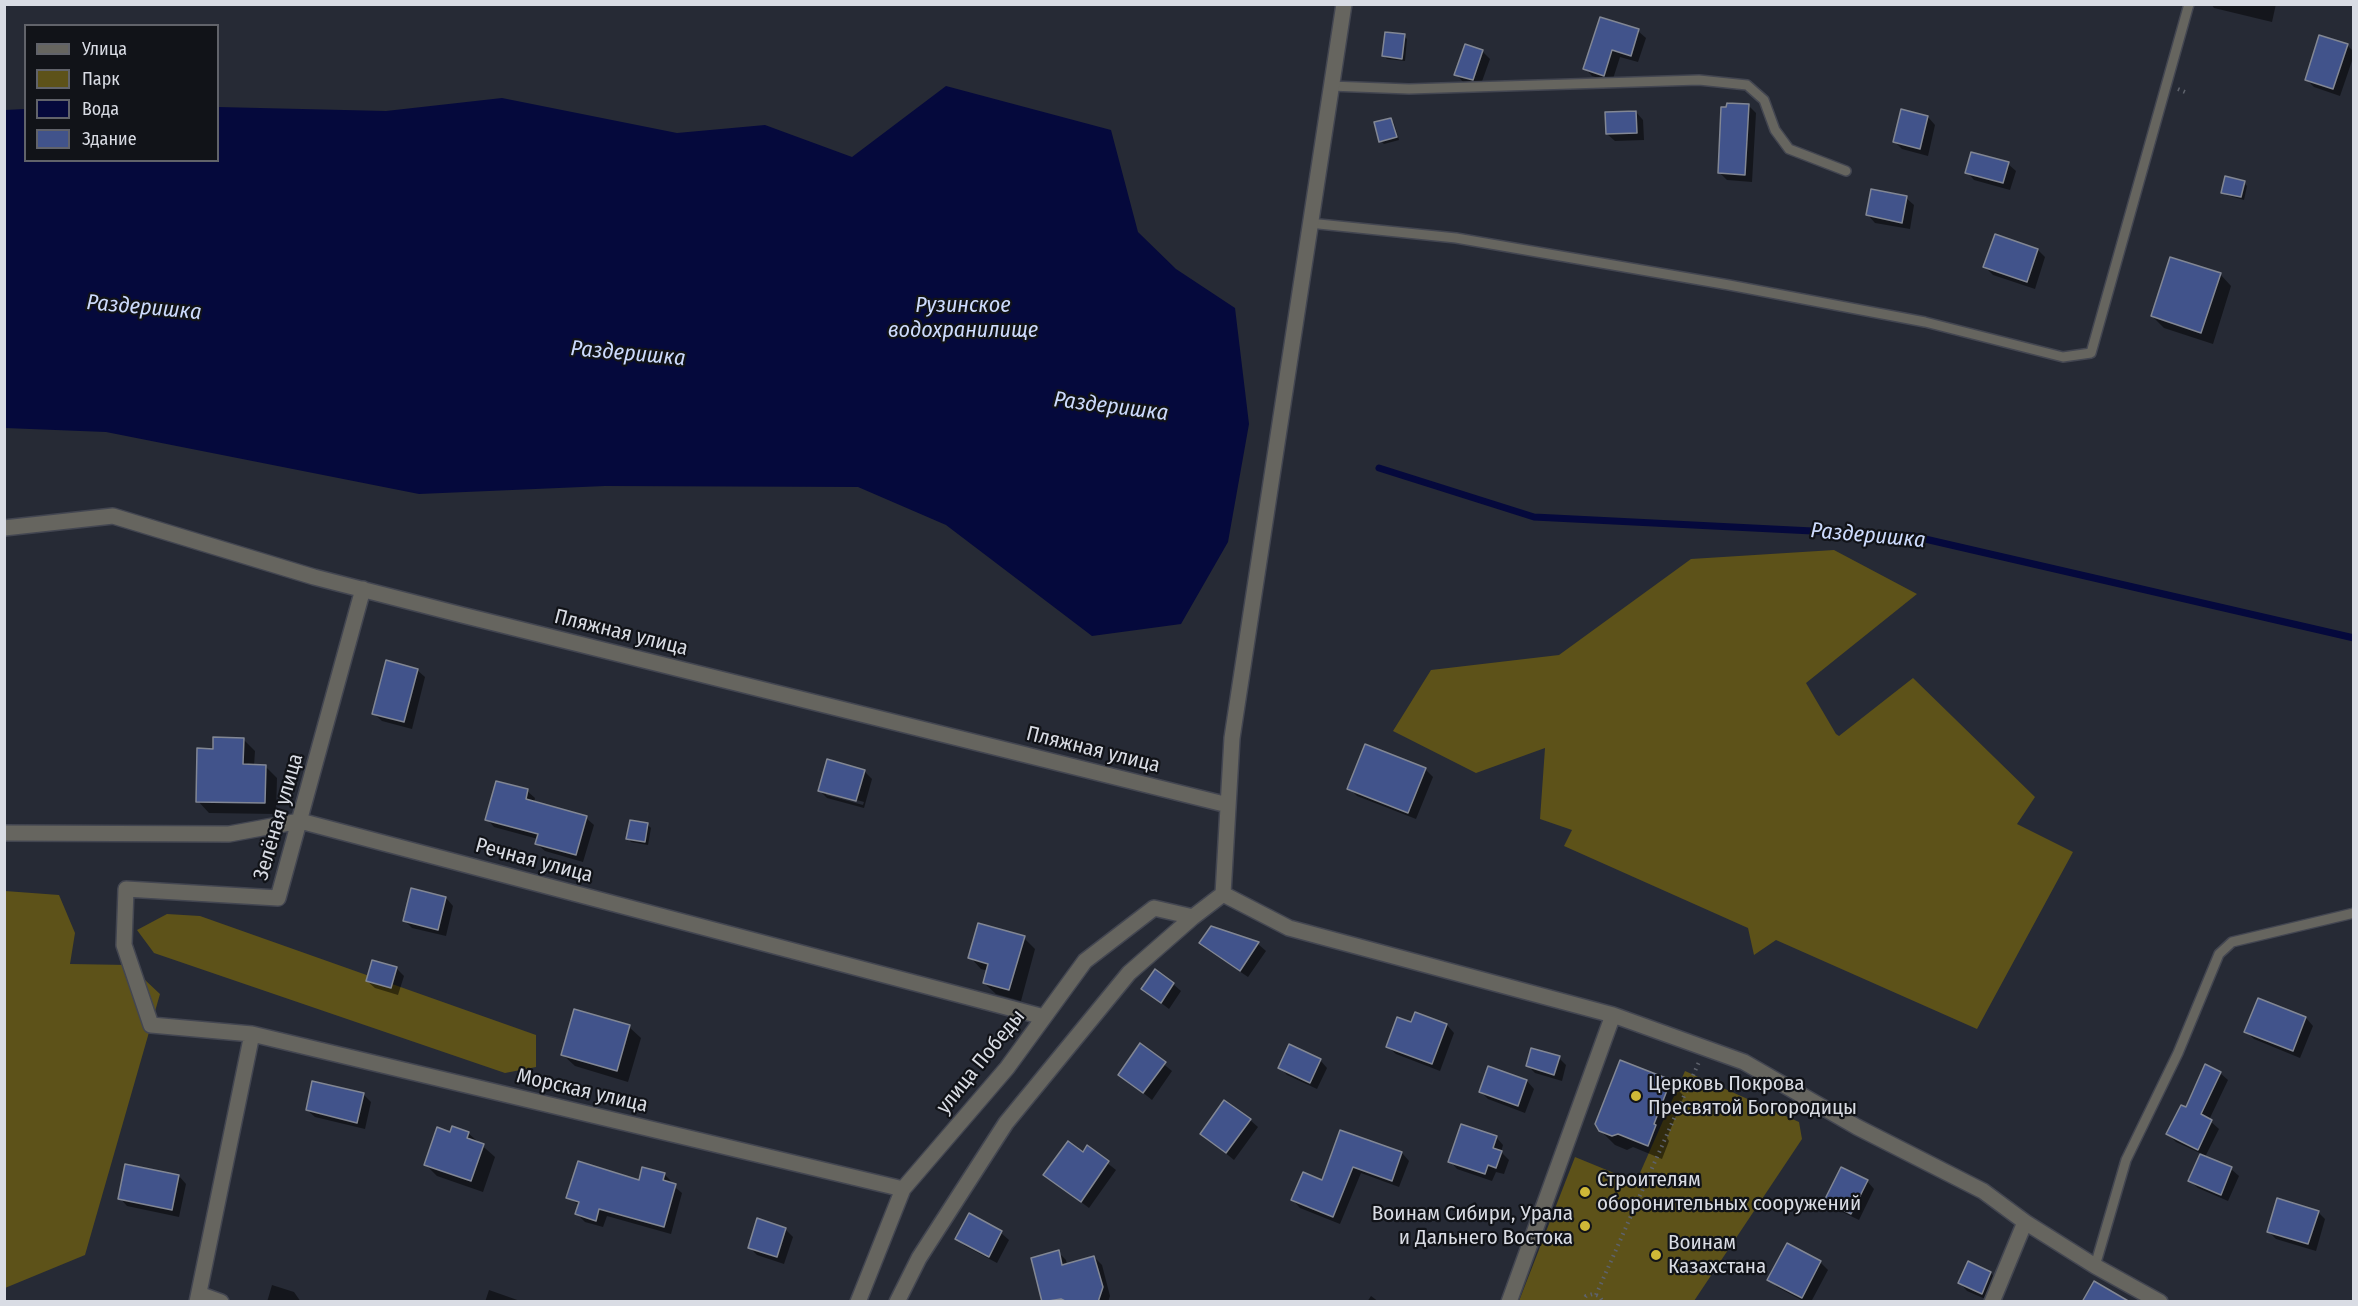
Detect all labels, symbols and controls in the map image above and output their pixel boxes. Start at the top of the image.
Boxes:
legend [24,24,219,162]
text: Улица [82,38,127,60]
text: Парк [82,68,120,90]
text: Вода [82,98,119,120]
text: Здание [82,128,137,150]
water label: Раздеришка [85,290,203,326]
water label: Рузинское водохранилище [888,293,1038,344]
water label: Раздеришка [569,336,687,372]
water label: Раздеришка [1052,387,1170,427]
water label: Раздеришка [1809,518,1927,554]
street label: Пляжная улица [552,604,690,662]
street label: Пляжная улица [1024,721,1162,779]
street label: Зелёная улица [249,751,309,883]
street label: Речная улица [473,833,595,889]
street label: улица Победы [931,1005,1031,1119]
street label: Морская улица [514,1064,650,1118]
place label: Церковь Покрова Пресвятой Богородицы [1648,1071,1857,1121]
marker: Церковь Покрова Пресвятой Богородицы [1629,1089,1643,1103]
place label: Строителям оборонительных сооружений [1597,1167,1861,1217]
marker: Строителям оборонительных сооружений [1578,1185,1592,1199]
place label: Воинам Сибири, Урала и Дальнего Востока [1372,1201,1573,1251]
marker: Воинам Сибири, Урала и Дальнего Востока [1578,1219,1592,1233]
place label: Воинам Казахстана [1668,1230,1766,1280]
marker: Воинам Казахстана [1649,1248,1663,1262]

